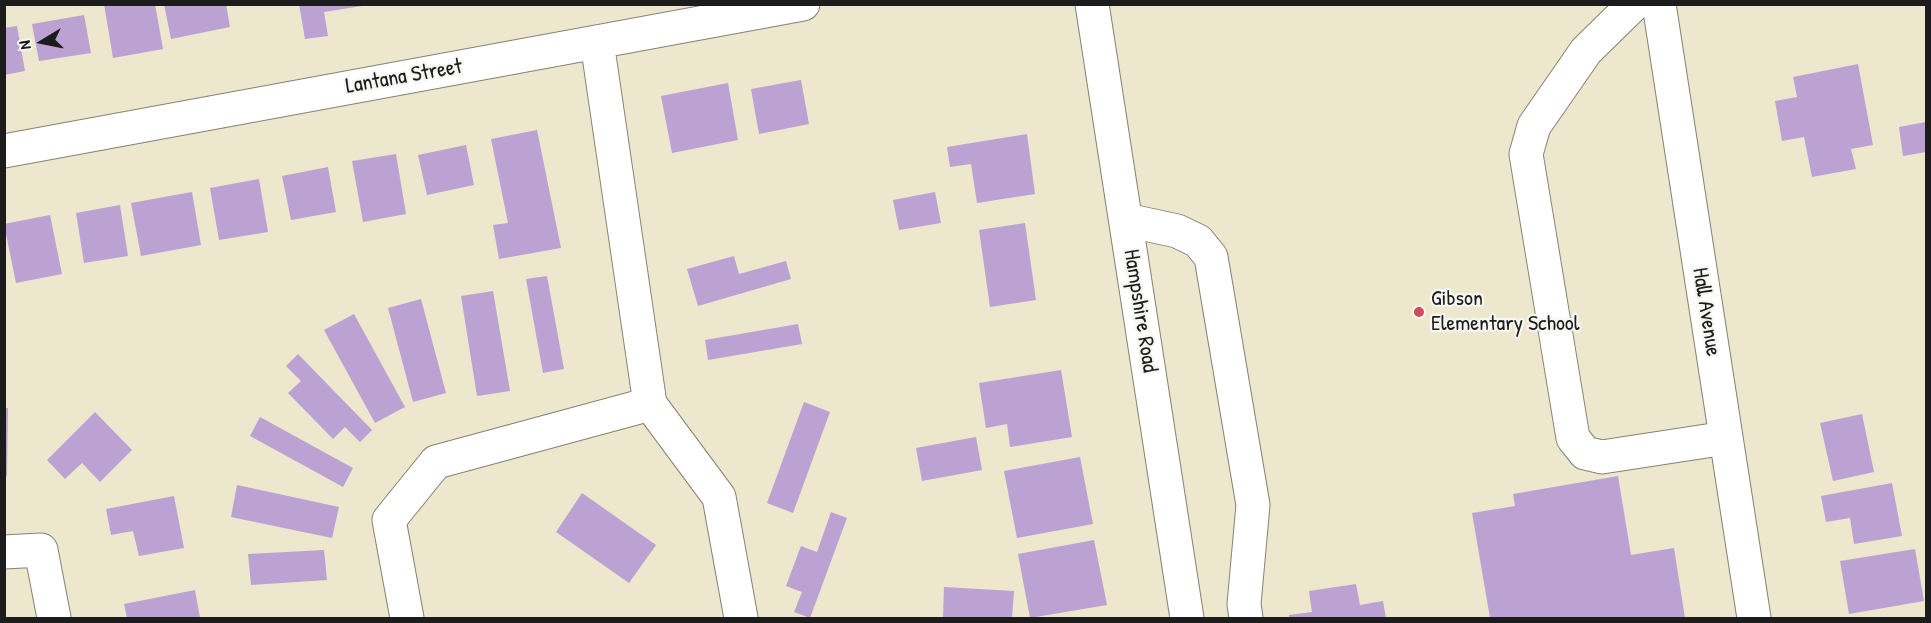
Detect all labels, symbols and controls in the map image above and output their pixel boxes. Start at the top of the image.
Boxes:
north arrow [12,12,72,72]
text: N [13,39,36,51]
street label: Lantana Street [344,54,464,100]
street label: Hampshire Road [1117,248,1163,374]
street label: Hall Avenue [1686,266,1726,358]
place label: Gibson Elementary School [1431,286,1579,338]
marker: Gibson Elementary School [1412,305,1426,319]

